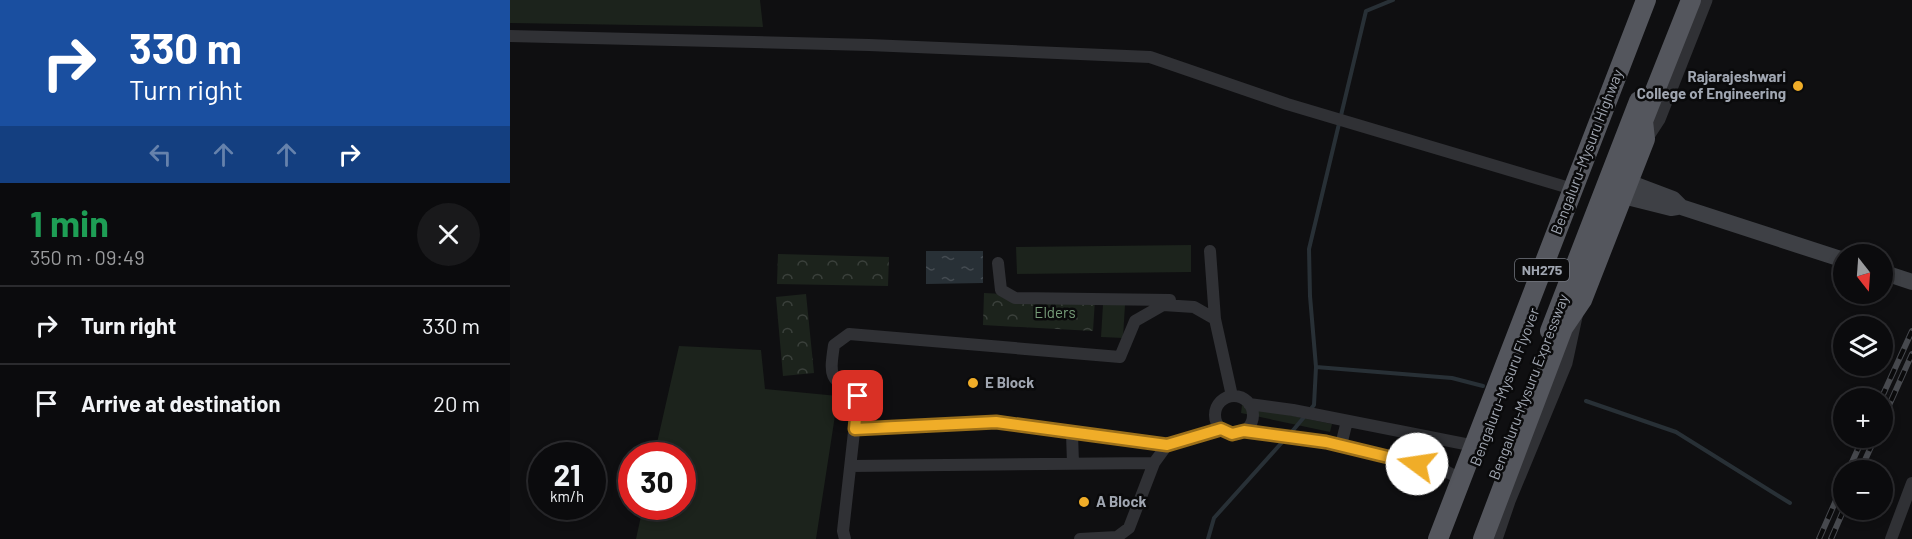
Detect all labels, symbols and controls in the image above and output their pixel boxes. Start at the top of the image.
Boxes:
text: 330 m [129,22,242,72]
icon: right [30,24,108,102]
street label: Bengaluru-Mysuru Highway [1546,66,1626,237]
place label: Rajarajeshwari College of Engineering [1637,67,1786,102]
text: Turn right [129,73,243,105]
marker: Rajarajeshwari College of Engineering [1791,79,1805,93]
icon: left [144,138,177,171]
icon: ahead [207,138,240,171]
icon: ahead [270,138,303,171]
icon: right [333,138,366,171]
text: 1 min [30,201,109,244]
button: close [417,203,480,266]
north arrow [1833,244,1893,304]
map controls [1833,244,1893,520]
text: 350 m · 09:49 [30,245,145,269]
road number: NH275 [1515,259,1569,281]
street label: Bengaluru-Mysuru Expressway [1484,291,1572,482]
park label: Elders [1034,303,1076,321]
street label: Bengaluru-Mysuru Flyover [1466,305,1543,468]
icon: right [30,309,63,342]
text: Turn right [81,312,176,338]
text: 330 m [422,312,480,338]
button: layers [1833,316,1893,376]
pin [832,370,883,421]
place label: E Block [985,373,1034,391]
marker: E Block [966,376,980,390]
icon: arrive [841,379,874,412]
icon: arrive [30,387,63,420]
button: + [1833,388,1893,448]
text: Arrive at destination [81,390,280,416]
text: 20 m [433,390,480,416]
position arrow [1385,432,1449,496]
speed limit sign: 30 [618,442,696,520]
text: 21 [553,456,581,492]
button: − [1833,460,1893,520]
text: km/h [550,487,584,505]
place label: A Block [1096,492,1146,510]
marker: A Block [1077,495,1091,509]

